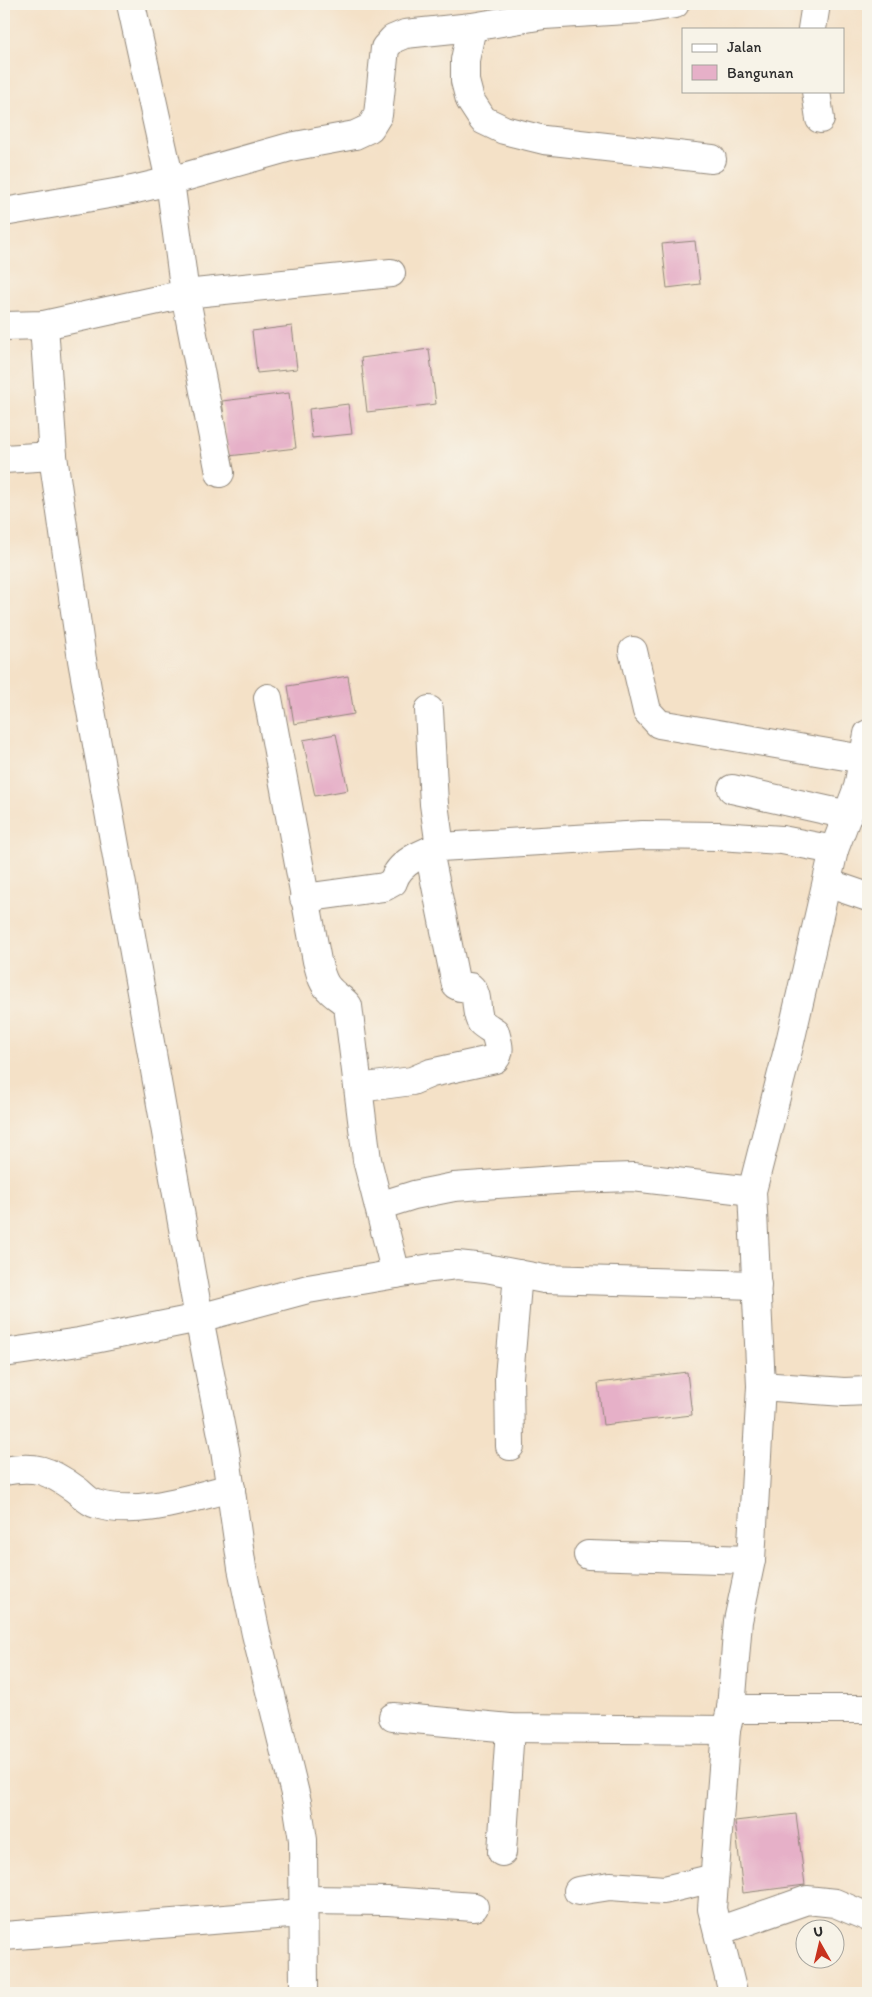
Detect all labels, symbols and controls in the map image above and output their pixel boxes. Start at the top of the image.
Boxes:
legend [682,28,844,92]
text: Jalan [727,38,761,56]
text: Bangunan [727,64,794,82]
north arrow [794,1920,844,1970]
text: U [812,1923,824,1941]

